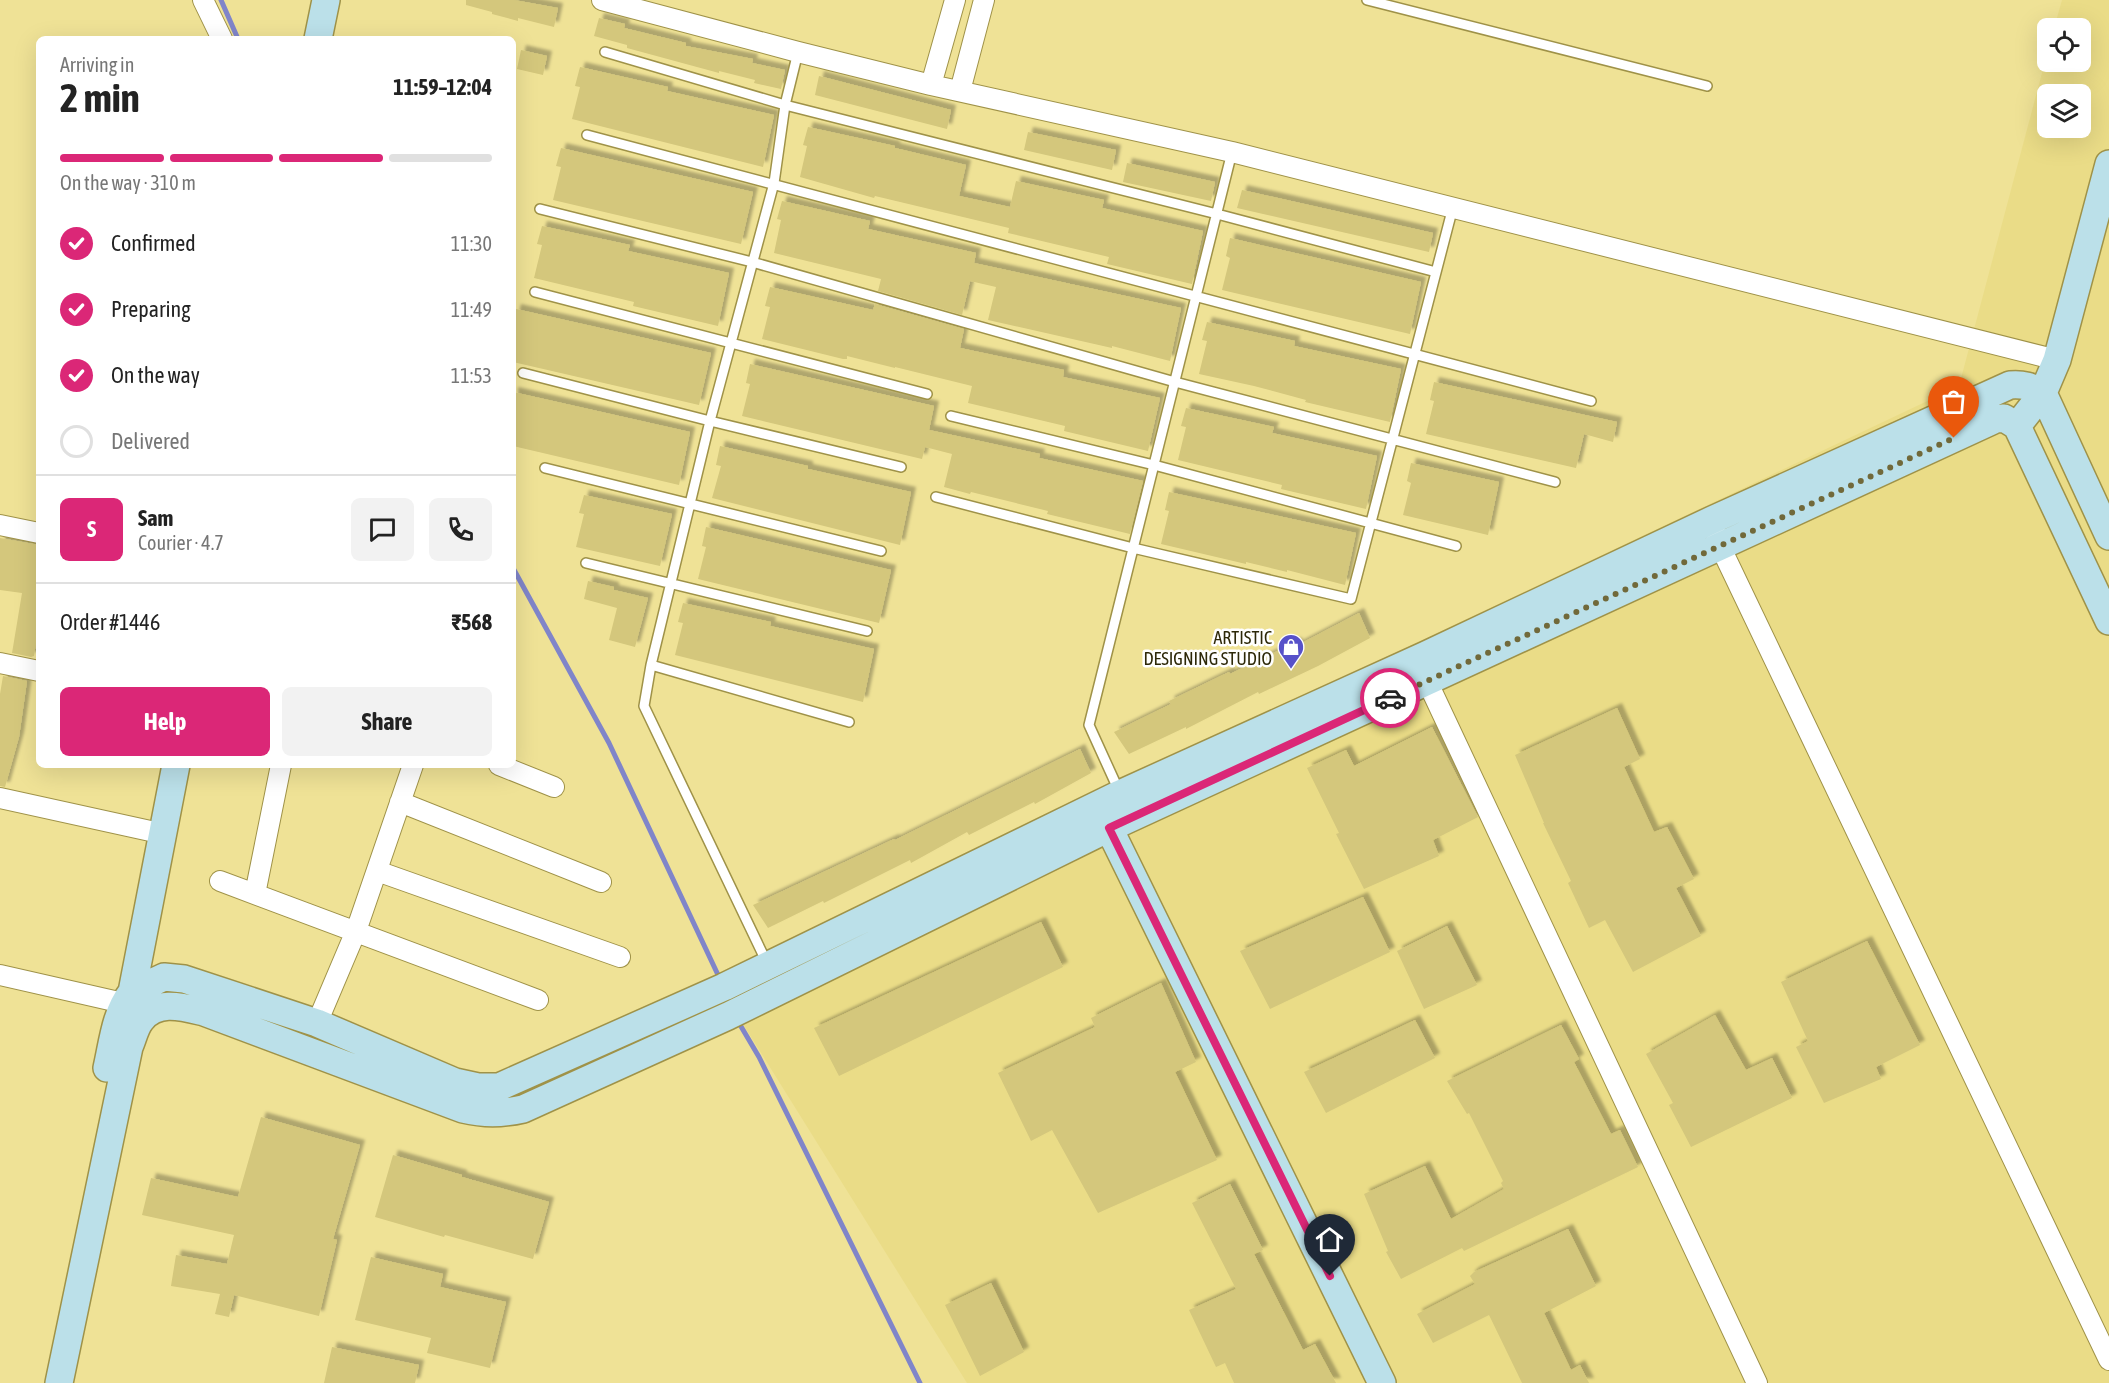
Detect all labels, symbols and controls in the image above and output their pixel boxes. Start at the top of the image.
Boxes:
map controls [2037,18,2091,138]
button: locate [2037,18,2091,72]
text: Arriving in [60,53,134,76]
text: 11:59–12:04 [393,74,492,100]
text: 2 min [60,76,140,120]
button: layers [2037,84,2091,138]
text: On the way · 310 m [60,171,196,194]
icon: check [60,227,93,260]
text: Confirmed [111,230,196,256]
text: 11:30 [451,232,492,255]
icon: check [60,293,93,326]
text: Preparing [111,296,191,322]
text: 11:49 [451,298,492,321]
icon: check [60,359,93,392]
text: On the way [111,362,200,388]
text: 11:53 [451,364,492,387]
pin [1928,376,1979,438]
icon: bag [1937,385,1970,418]
text: Delivered [111,428,190,454]
button: chat [351,498,414,561]
button: phone [429,498,492,561]
text: Sam [138,505,173,531]
text: S [87,516,96,542]
text: Courier · 4.7 [138,531,224,554]
text: Order #1446 [60,609,160,635]
text: ₹568 [452,609,492,635]
place label: ARTISTIC DESIGNING STUDIO [1143,627,1272,669]
shop icon: ARTISTIC DESIGNING STUDIO [1276,632,1306,670]
courier [1360,668,1420,728]
icon: car [1374,682,1407,715]
button: Help [60,687,270,756]
button: Share [282,687,492,756]
pin [1304,1214,1355,1276]
icon: home [1313,1223,1346,1256]

